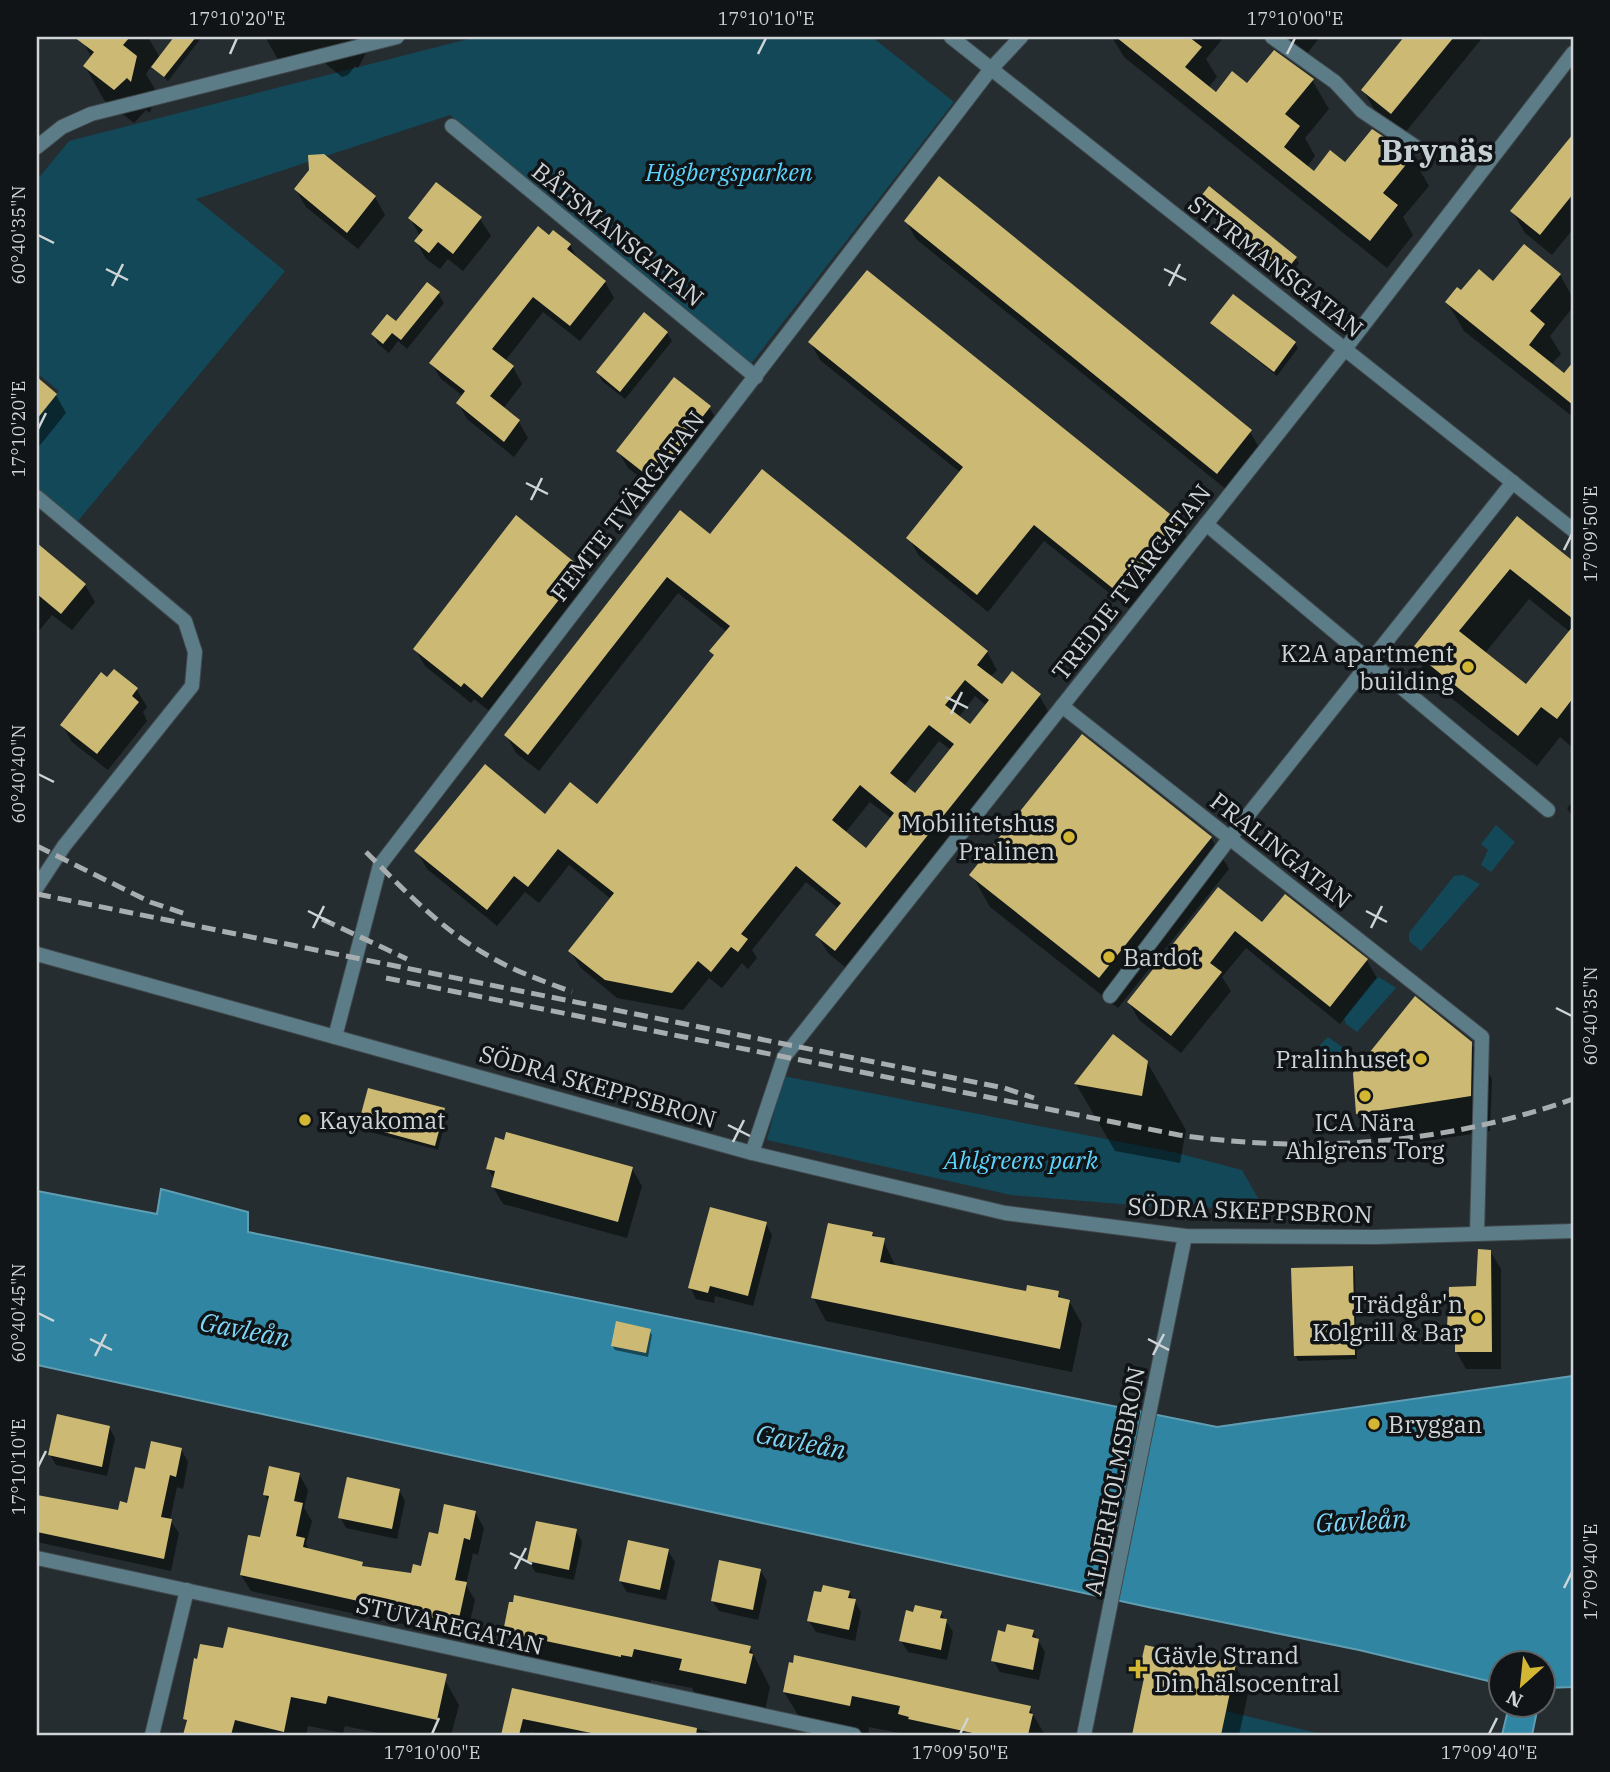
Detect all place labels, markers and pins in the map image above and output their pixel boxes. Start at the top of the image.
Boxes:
place label: K2A apartment building [1281,637,1454,697]
marker: K2A apartment building [1460,659,1476,675]
place label: Mobilitetshus Pralinen [901,807,1055,867]
marker: Mobilitetshus Pralinen [1061,829,1077,845]
place label: Bardot [1123,941,1199,973]
marker: Bardot [1101,949,1117,965]
place label: Pralinhuset [1276,1043,1407,1075]
marker: Pralinhuset [1413,1051,1429,1067]
marker: ICA Nära Ahlgrens Torg [1357,1088,1373,1104]
place label: Kayakomat [319,1104,445,1136]
place label: ICA Nära Ahlgrens Torg [1285,1106,1445,1166]
marker: Kayakomat [297,1112,313,1128]
place label: Trädgår'n Kolgrill & Bar [1312,1288,1463,1348]
marker: Trädgår'n Kolgrill & Bar [1469,1310,1485,1326]
place label: Bryggan [1388,1408,1482,1440]
marker: Bryggan [1366,1416,1382,1432]
place label: Gävle Strand Din hälsocentral [1154,1639,1340,1699]
marker: Gävle Strand Din hälsocentral [1128,1659,1148,1679]

